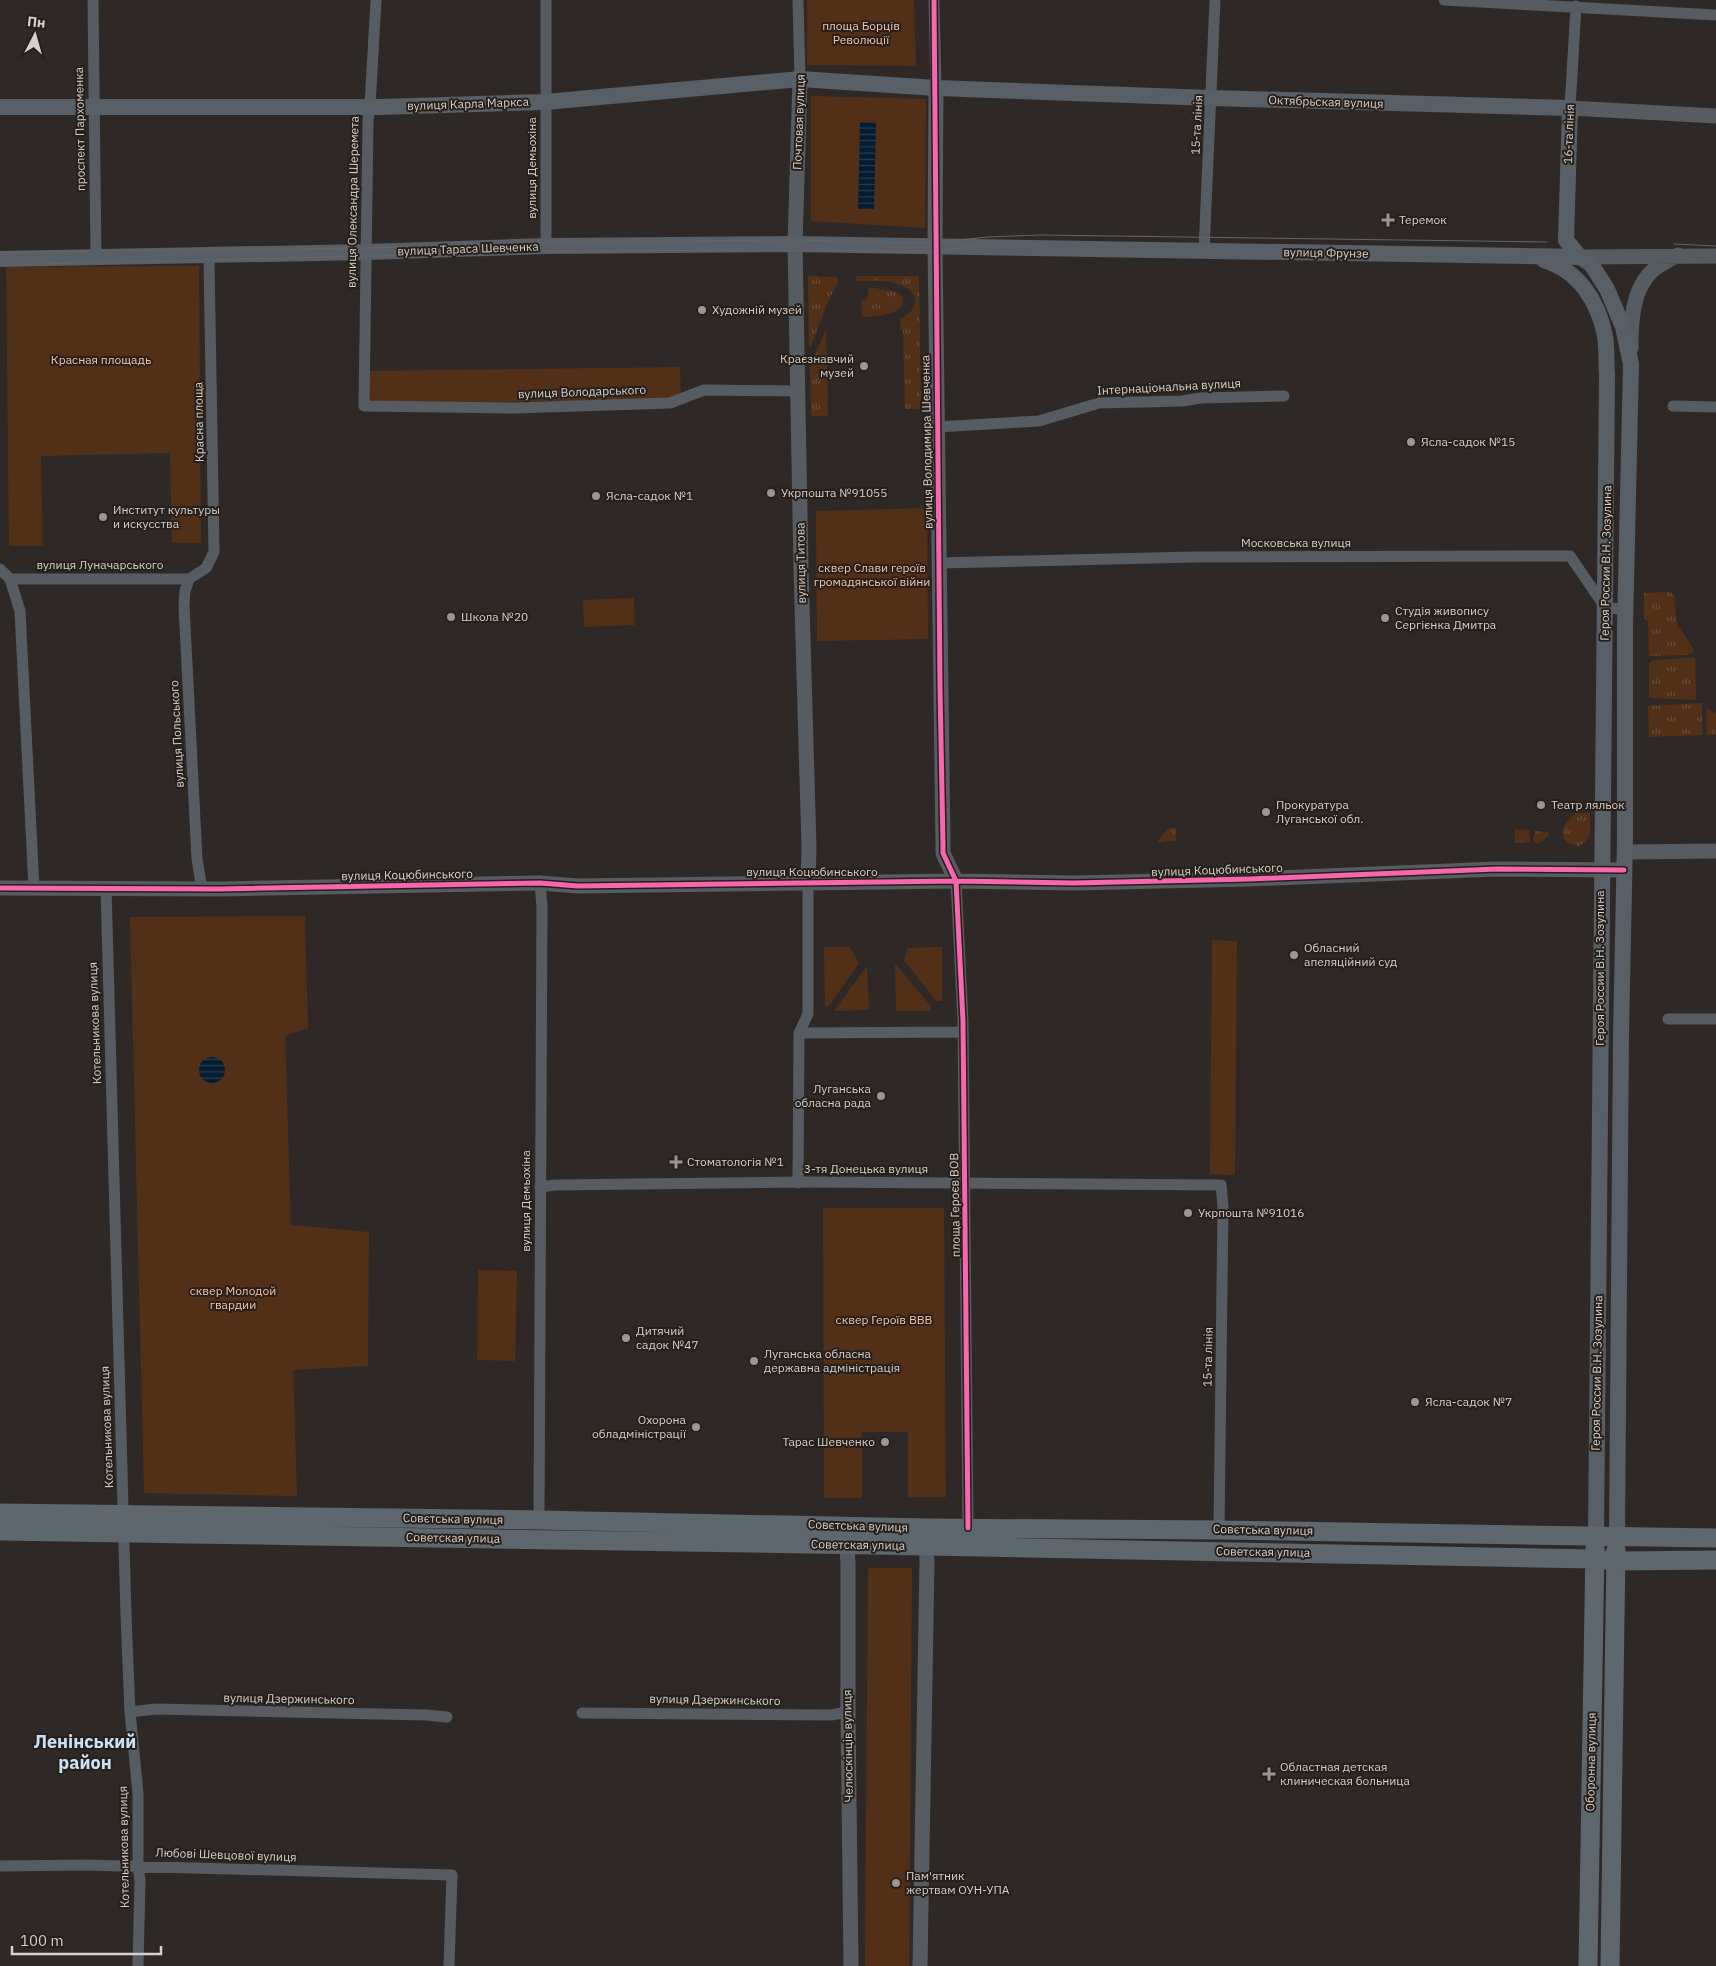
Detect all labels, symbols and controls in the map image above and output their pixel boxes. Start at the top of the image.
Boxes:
north arrow [10,10,60,60]
text: Пн [26,12,46,32]
park label: площа Борців Революції [822,18,900,47]
street label: проспект Пархоменка [71,66,88,191]
street label: Почтовая вулиця [789,74,808,170]
street label: Октябрьская вулиця [1268,92,1384,111]
street label: вулиця Карла Маркса [407,94,530,113]
street label: 15-та лінія [1187,95,1206,155]
street label: 16-та лінія [1560,104,1577,164]
street label: вулиця Олександра Шеремета [344,115,362,288]
street label: вулиця Демьохіна [524,117,539,219]
place label: Теремок [1399,212,1447,227]
marker: Теремок [1381,213,1395,227]
street label: вулиця Тараса Шевченка [397,239,540,258]
street label: вулиця Фрунзе [1283,244,1369,261]
place label: Художній музей [712,302,802,317]
marker: Художній музей [696,304,708,316]
place label: Краєзнавчий музей [780,351,854,380]
park label: Красная площадь [51,352,151,367]
street label: вулиця Володимира Шевченка [917,354,936,529]
marker: Краєзнавчий музей [858,360,870,372]
street label: Інтернаціональна вулиця [1097,375,1241,398]
street label: Красна площа [190,381,207,462]
street label: вулиця Володарського [518,382,647,401]
place label: Ясла-садок №15 [1421,434,1516,449]
marker: Ясла-садок №15 [1405,436,1417,448]
place label: Укрпошта №91055 [781,485,888,500]
street label: Героя России В.Н. Зозулина [1597,485,1614,641]
marker: Укрпошта №91055 [765,487,777,499]
place label: Ясла-садок №1 [606,488,693,503]
marker: Ясла-садок №1 [590,490,602,502]
place label: Институт культуры и искусства [113,502,220,531]
marker: Институт культуры и искусства [97,511,109,523]
street label: вулиця Титова [792,522,809,604]
street label: Московська вулиця [1241,535,1351,550]
street label: вулиця Луначарського [36,557,164,572]
park label: сквер Слави героїв громадянської війни [814,560,930,589]
place label: Студія живопису Сергієнка Дмитра [1395,603,1497,632]
place label: Школа №20 [461,609,528,624]
marker: Школа №20 [445,611,457,623]
marker: Студія живопису Сергієнка Дмитра [1379,612,1391,624]
street label: вулиця Польського [166,680,187,788]
place label: Прокуратура Луганської обл. [1276,797,1363,826]
place label: Театр ляльок [1551,797,1625,812]
marker: Театр ляльок [1535,799,1547,811]
marker: Прокуратура Луганської обл. [1260,806,1272,818]
street label: вулиця Коцюбинського [1151,860,1283,879]
street label: вулиця Коцюбинського [746,864,878,879]
street label: вулиця Коцюбинського [341,866,473,883]
street label: Героя России В.Н. Зозулина [1592,890,1607,1046]
place label: Обласний апеляційний суд [1304,940,1397,969]
marker: Обласний апеляційний суд [1288,949,1300,961]
street label: Котельникова вулиця [85,962,104,1084]
place label: Луганська обласна рада [795,1081,872,1110]
marker: Луганська обласна рада [875,1090,887,1102]
street label: вулиця Демьохіна [518,1150,533,1252]
street label: площа Героєв ВОВ [946,1153,963,1257]
place label: Стоматологія №1 [687,1154,784,1169]
marker: Стоматологія №1 [669,1155,683,1169]
street label: 3-тя Донецька вулиця [804,1161,928,1176]
place label: Укрпошта №91016 [1198,1205,1305,1220]
marker: Укрпошта №91016 [1182,1207,1194,1219]
park label: сквер Молодой гвардии [190,1283,276,1312]
street label: Героя России В.Н. Зозулина [1588,1295,1605,1451]
park label: сквер Героїв ВВВ [836,1312,933,1327]
place label: Дитячий садок №47 [636,1323,699,1352]
street label: 15-та лінія [1199,1327,1216,1387]
marker: Дитячий садок №47 [620,1332,632,1344]
place label: Луганська обласна державна адміністрація [764,1346,900,1375]
marker: Луганська обласна державна адміністрація [748,1355,760,1367]
street label: Котельникова вулиця [97,1366,116,1488]
place label: Ясла-садок №7 [1425,1394,1512,1409]
marker: Ясла-садок №7 [1409,1396,1421,1408]
place label: Охорона обладміністрації [592,1412,687,1441]
marker: Охорона обладміністрації [690,1421,702,1433]
place label: Тарас Шевченко [782,1434,875,1449]
marker: Тарас Шевченко [879,1436,891,1448]
street label: Совєтська вулиця [403,1510,503,1527]
street label: Совєтська вулиця [808,1516,908,1535]
street label: Совєтська вулиця [1213,1521,1313,1538]
street label: Советская улица [406,1529,501,1546]
street label: Советская улица [811,1536,906,1553]
street label: Советская улица [1216,1543,1311,1560]
street label: вулиця Дзержинського [223,1690,355,1707]
street label: Челюскінців вулиця [839,1690,856,1803]
street label: вулиця Дзержинського [649,1691,781,1708]
street label: Оборонна вулиця [1582,1712,1599,1812]
district label: Ленінський район [34,1730,136,1774]
place label: Областная детская клиническая больница [1280,1759,1411,1788]
marker: Областная детская клиническая больница [1262,1767,1276,1781]
street label: Котельникова вулиця [115,1786,132,1908]
street label: Любові Шевцової вулиця [155,1845,297,1864]
place label: Пам'ятник жертвам ОУН-УПА [906,1868,1010,1897]
marker: Пам'ятник жертвам ОУН-УПА [890,1877,902,1889]
scale bar [12,1924,161,1956]
text: 100 m [20,1931,64,1950]

